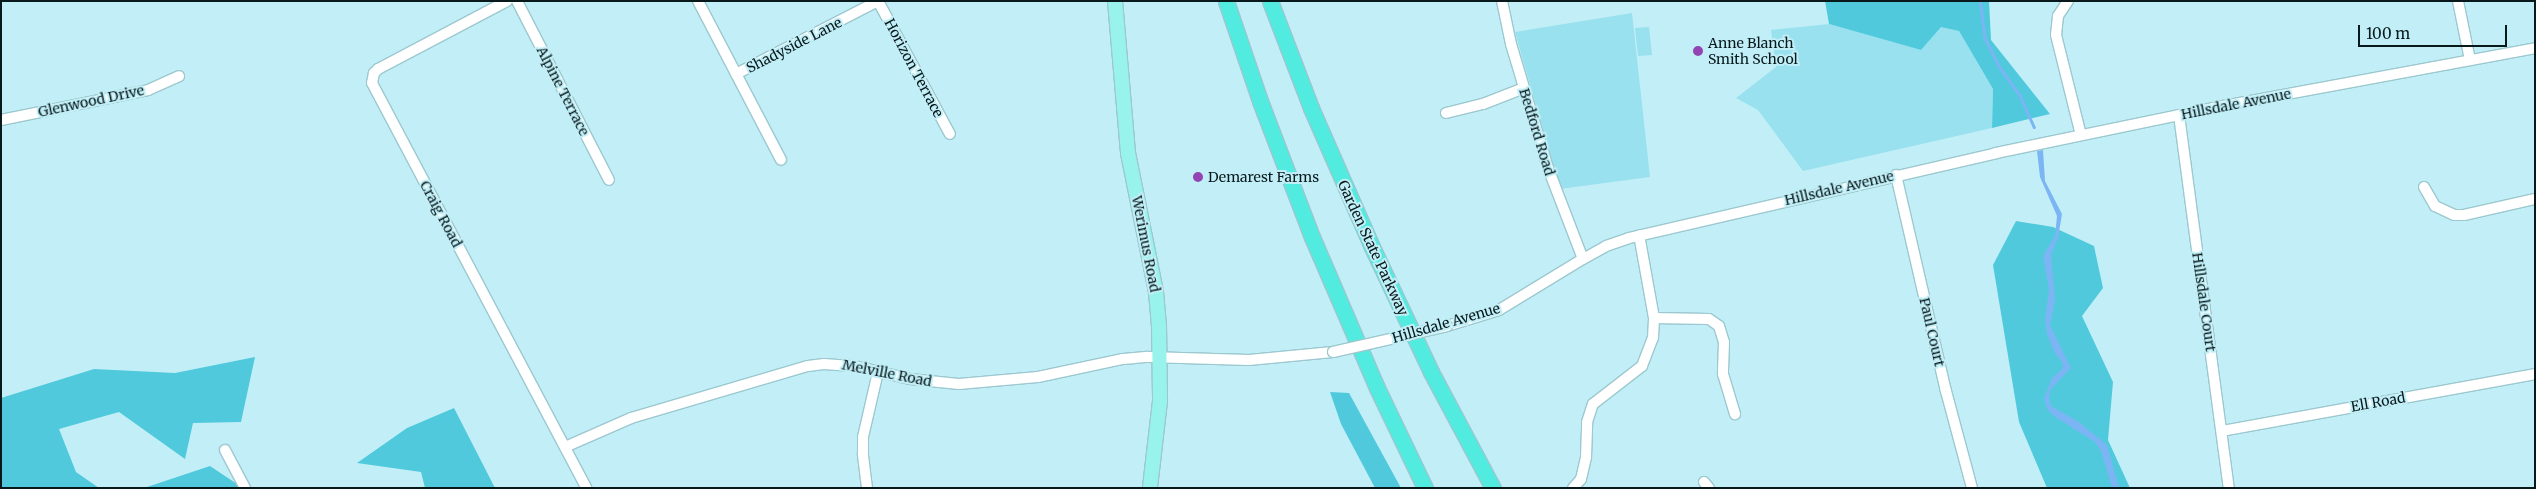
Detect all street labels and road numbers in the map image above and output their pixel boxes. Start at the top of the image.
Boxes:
street label: Shadyside Lane [743,14,845,76]
street label: Horizon Terrace [881,16,947,120]
street label: Alpine Terrace [533,43,593,139]
street label: Glenwood Drive [37,82,145,120]
street label: Hillsdale Avenue [2180,85,2292,123]
street label: Bedford Road [1516,86,1558,178]
street label: Hillsdale Avenue [1783,167,1895,209]
street label: Craig Road [416,178,466,250]
street label: Garden State Parkway [1334,178,1412,318]
street label: Werimus Road [1128,194,1164,294]
street label: Hillsdale Court [2189,251,2219,353]
street label: Paul Court [1916,296,1948,368]
street label: Hillsdale Avenue [1390,300,1502,346]
street label: Melville Road [841,356,933,390]
street label: Ell Road [2349,389,2407,415]

